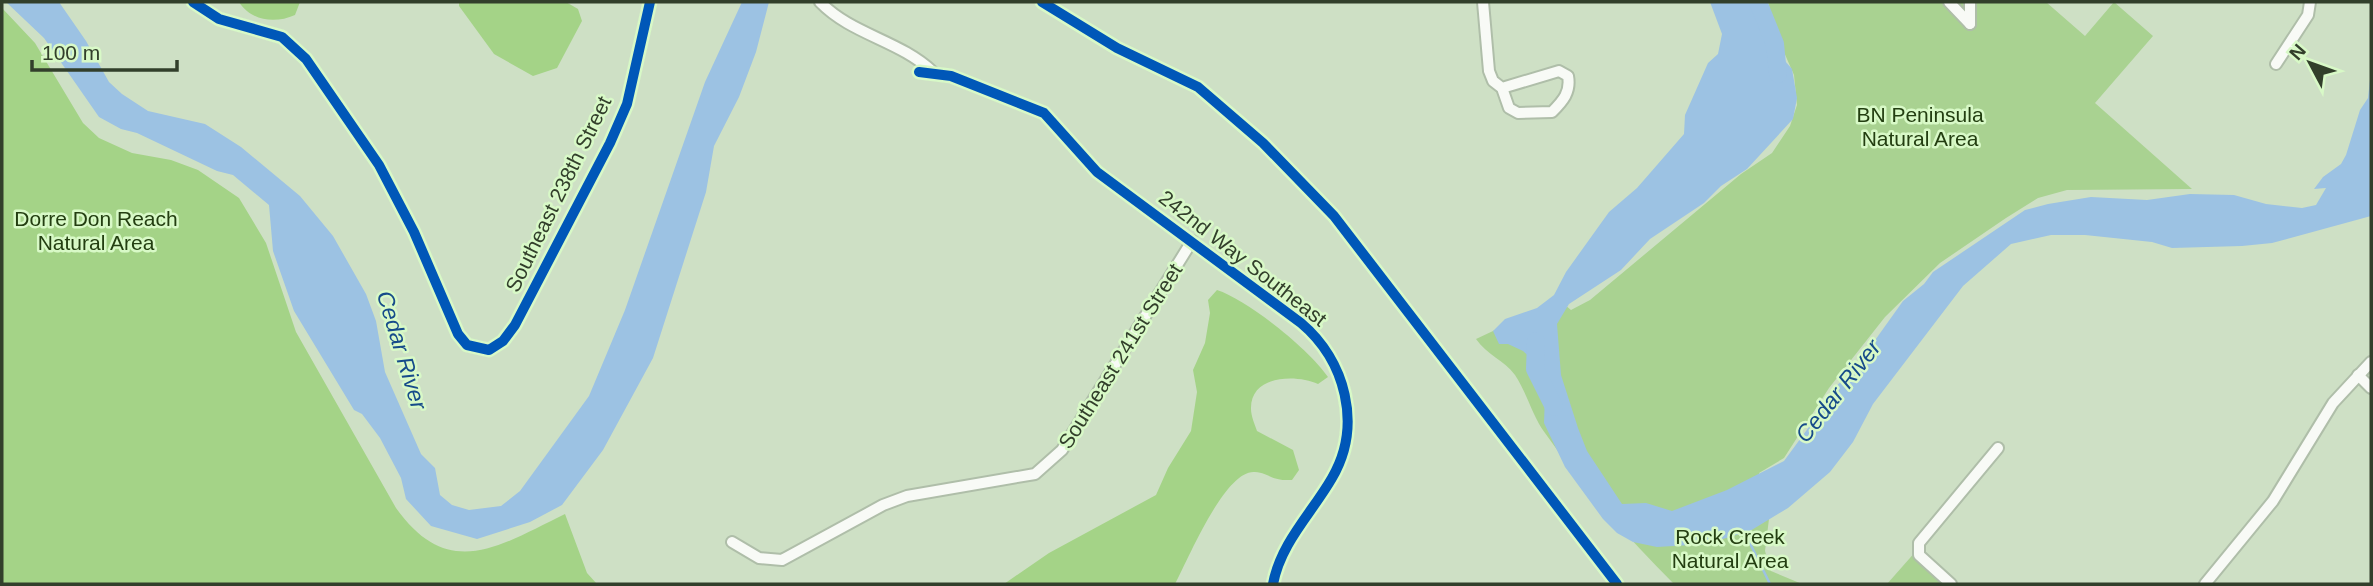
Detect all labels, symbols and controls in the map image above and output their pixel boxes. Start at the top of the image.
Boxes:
scale bar [32,28,177,72]
north arrow [2275,28,2345,98]
text: N [2285,40,2310,64]
text: 100 m [42,41,100,64]
street label: Southeast 238th Street [501,92,615,296]
park label: BN Peninsula Natural Area [1856,103,1984,150]
street label: 242nd Way Southeast [1155,186,1331,331]
park label: Dorre Don Reach Natural Area [14,207,178,254]
street label: Southeast 241st Street [1054,259,1186,453]
water label: Cedar River [372,288,433,414]
water label: Cedar River [1790,334,1887,447]
park label: Rock Creek Natural Area [1672,525,1789,572]

